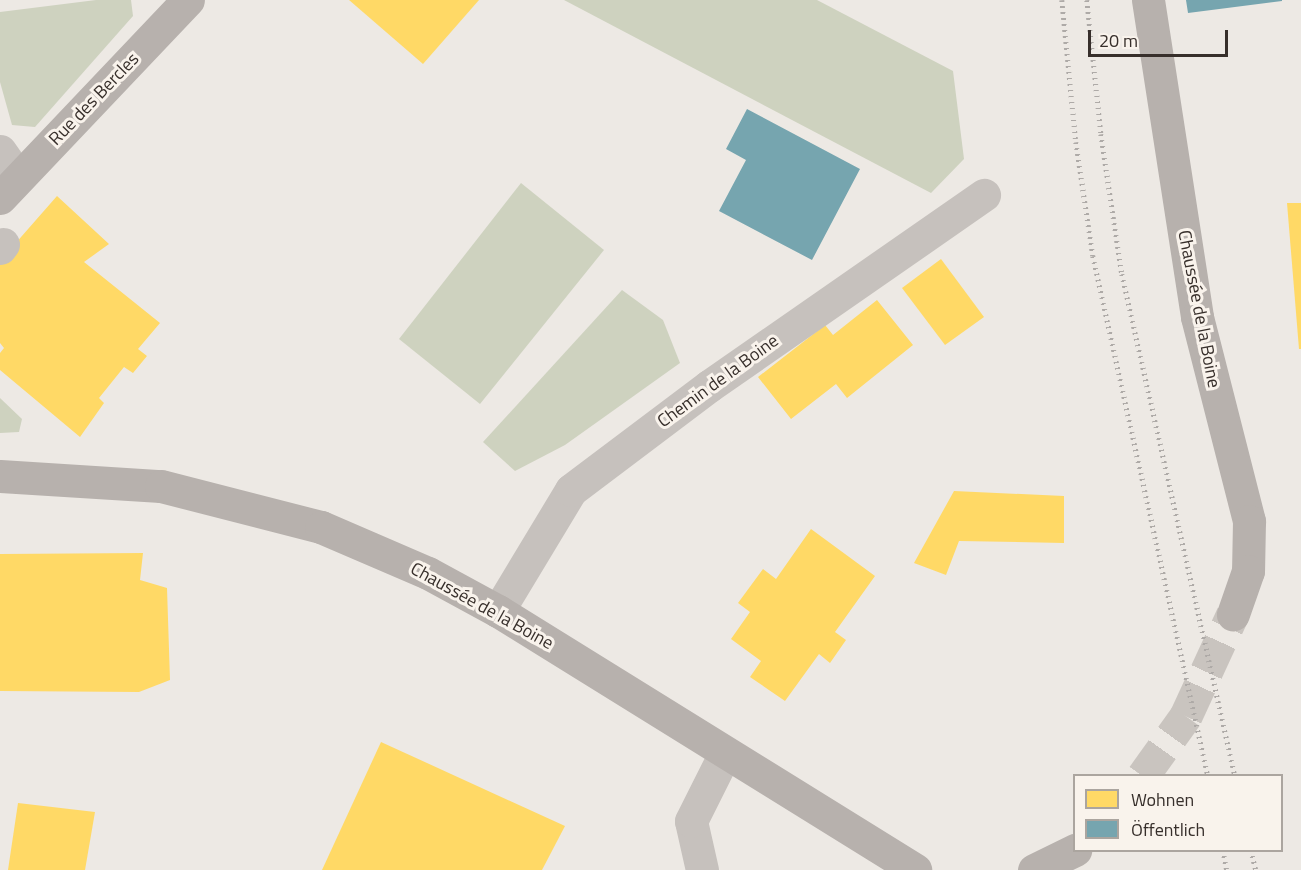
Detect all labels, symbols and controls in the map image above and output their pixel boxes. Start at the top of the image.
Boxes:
scale bar [1091,18,1230,56]
text: 20 m [1099,27,1138,54]
street label: Rue des Bercles [44,48,144,150]
street label: Chaussée de la Boine [1173,228,1225,390]
street label: Chemin de la Boine [653,330,783,432]
street label: Chaussée de la Boine [407,558,557,654]
legend [1073,774,1283,852]
text: Wohnen [1131,786,1194,813]
text: Öffentlich [1131,816,1205,843]

